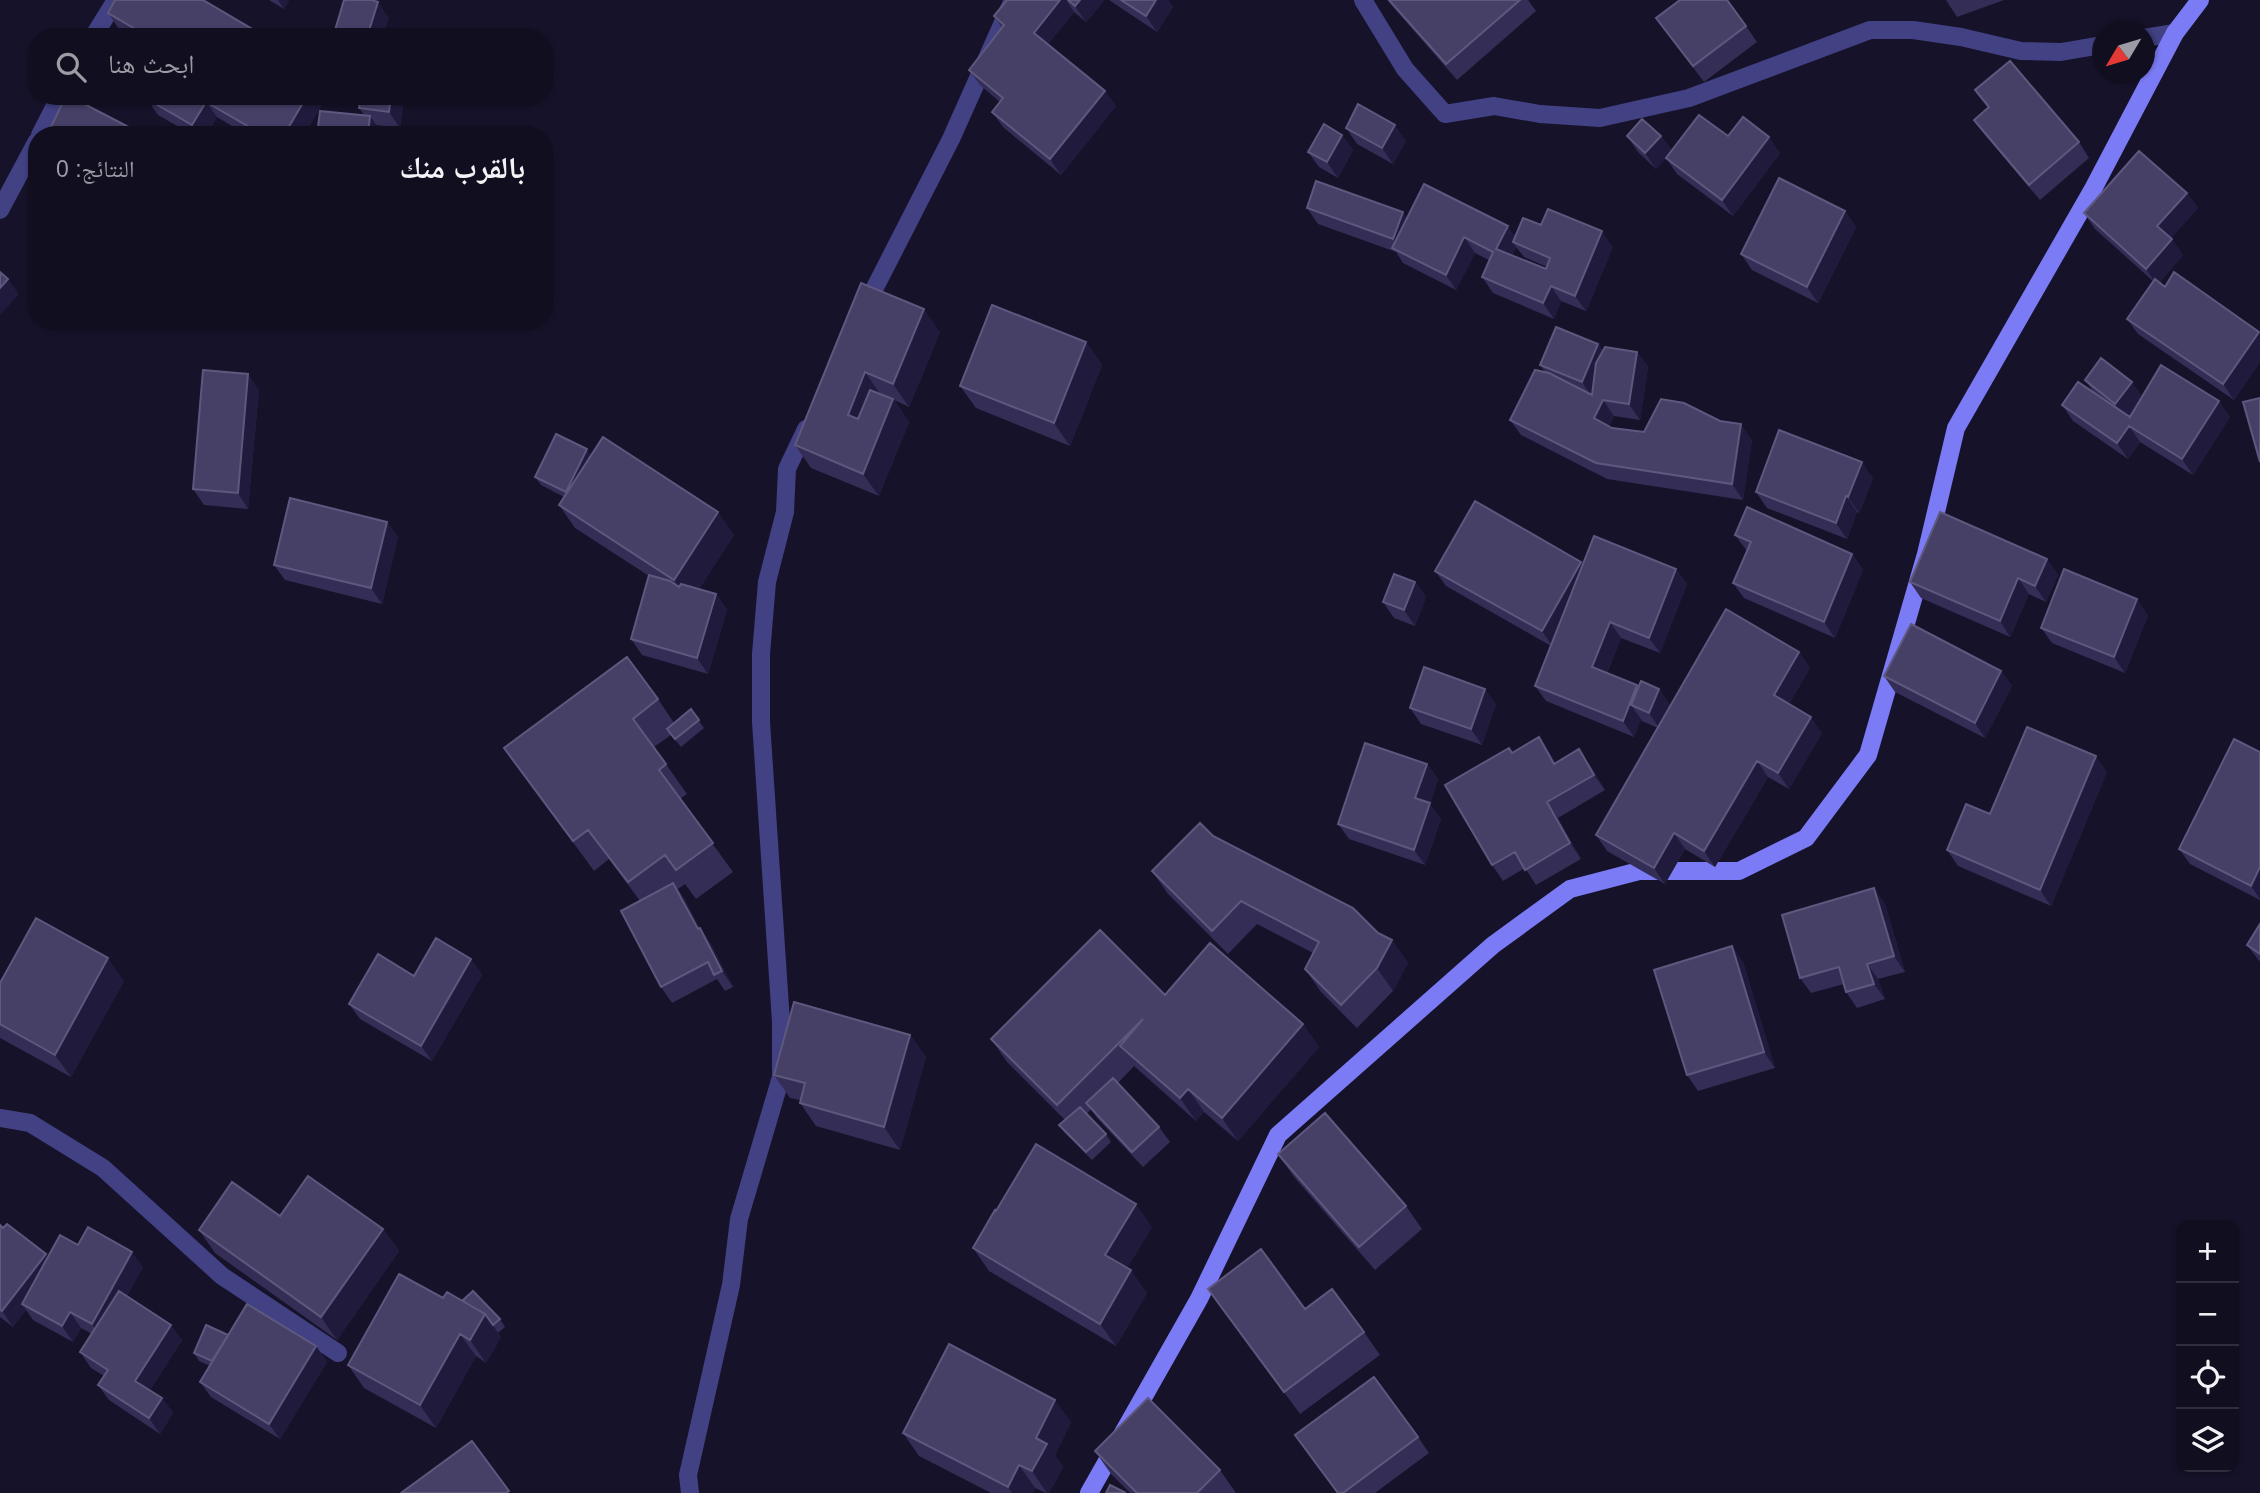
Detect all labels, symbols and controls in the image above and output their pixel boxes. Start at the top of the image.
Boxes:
north arrow [2092,21,2155,84]
search box [28,28,553,105]
icon: search [52,48,90,86]
text: ابحث هنا [108,49,195,79]
text: بالقرب منك [400,151,525,184]
text: النتائج: 0 [56,156,134,182]
map controls [2176,1220,2239,1472]
button: + [2176,1220,2239,1283]
button: − [2176,1283,2239,1346]
button: locate [2176,1346,2239,1409]
button: layers [2176,1409,2239,1472]

